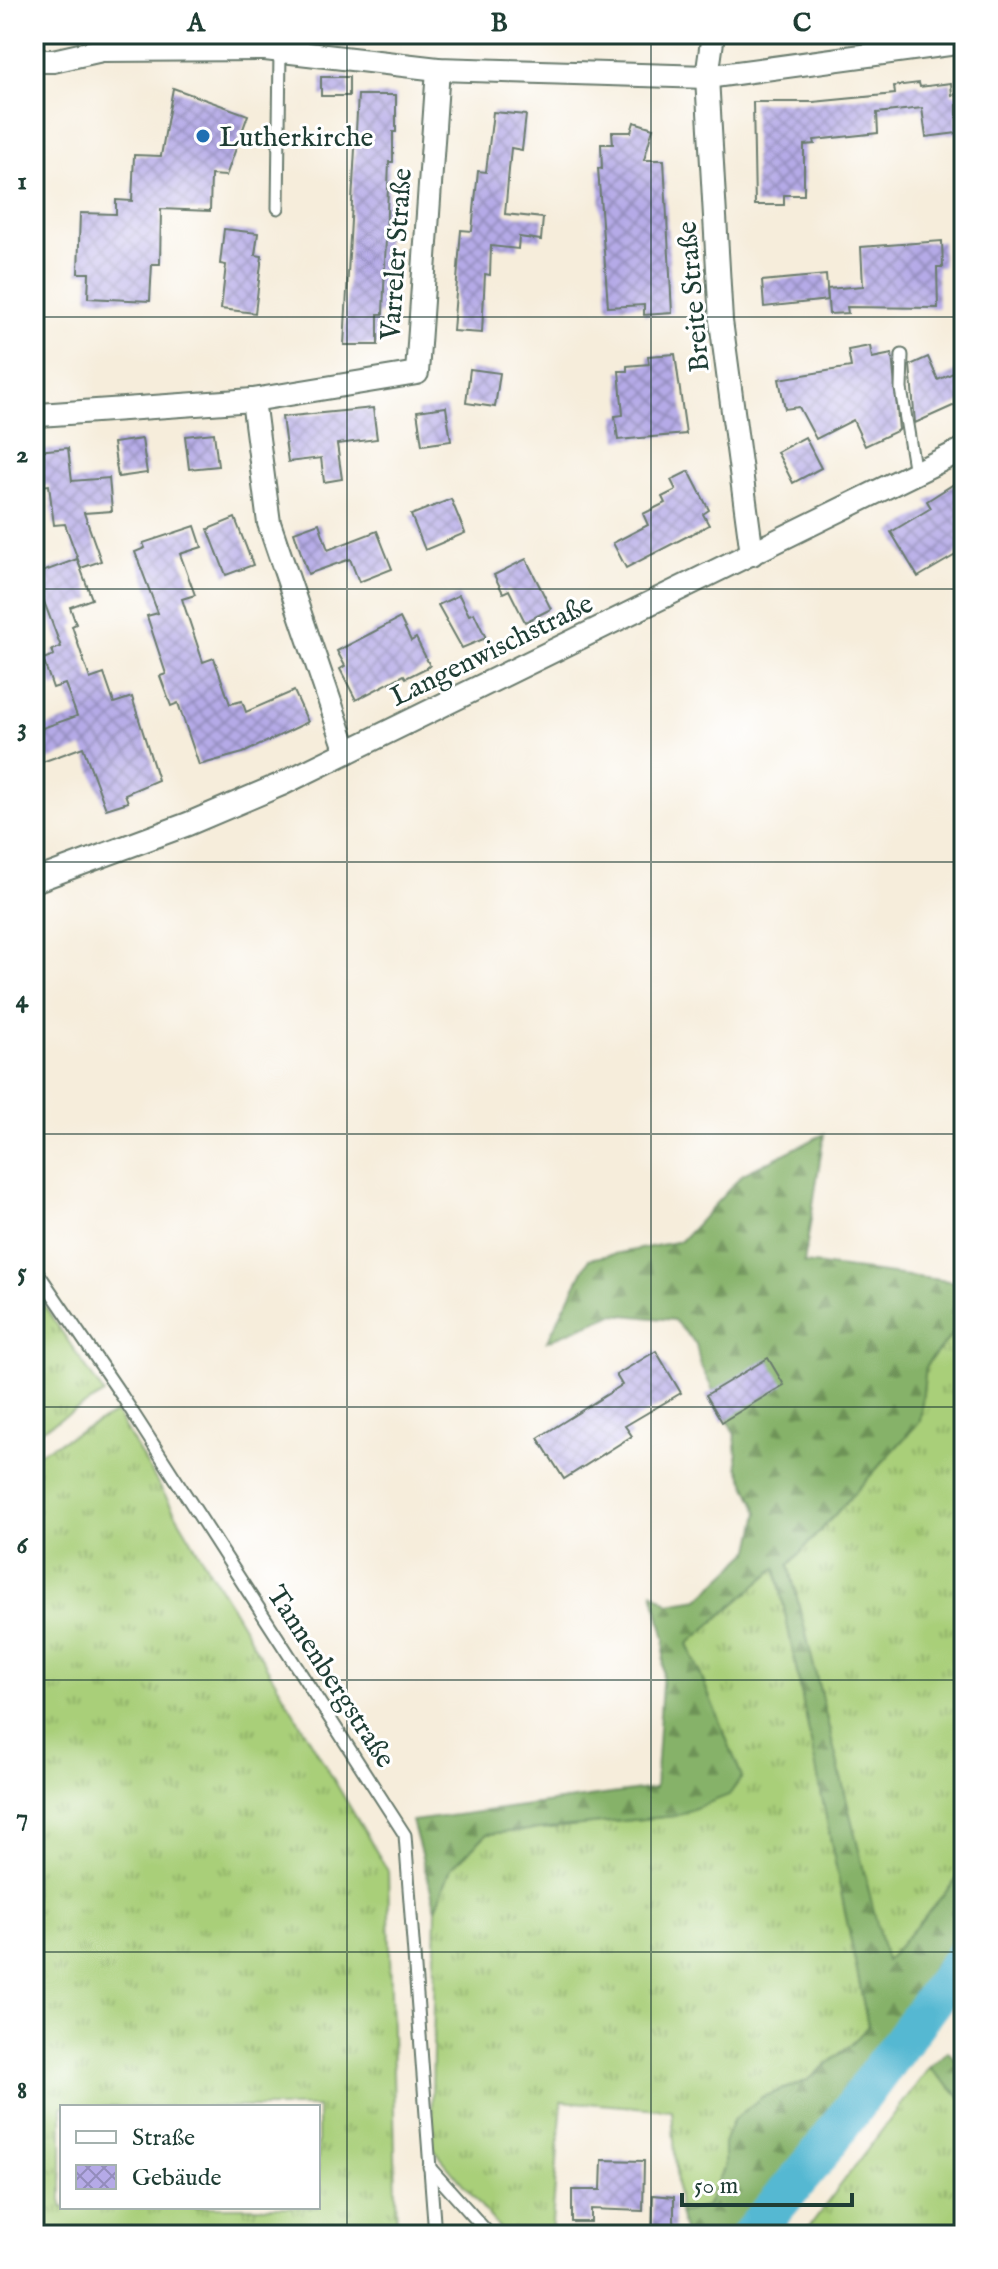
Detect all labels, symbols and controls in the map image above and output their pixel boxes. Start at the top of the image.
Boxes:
text: A [186,7,206,40]
text: B [490,7,508,40]
text: C [793,7,812,40]
place label: Lutherkirche [219,121,373,156]
marker: Lutherkirche [194,127,212,145]
text: 1 [17,165,27,198]
street label: Varreler Straße [374,167,421,342]
street label: Breite Straße [670,220,719,374]
text: 2 [16,438,28,471]
street label: Langenwischstraße [385,587,599,715]
text: 3 [17,711,27,744]
text: 4 [16,983,30,1016]
text: 5 [17,1256,27,1289]
text: 6 [17,1529,29,1562]
street label: Tannenbergstraße [258,1580,402,1775]
text: 7 [16,1801,28,1834]
text: 8 [17,2074,27,2107]
legend [60,2105,320,2209]
text: Straße [132,2123,195,2154]
scale bar [682,2157,852,2207]
text: Gebäude [132,2163,222,2194]
text: 50 m [694,2171,738,2202]

